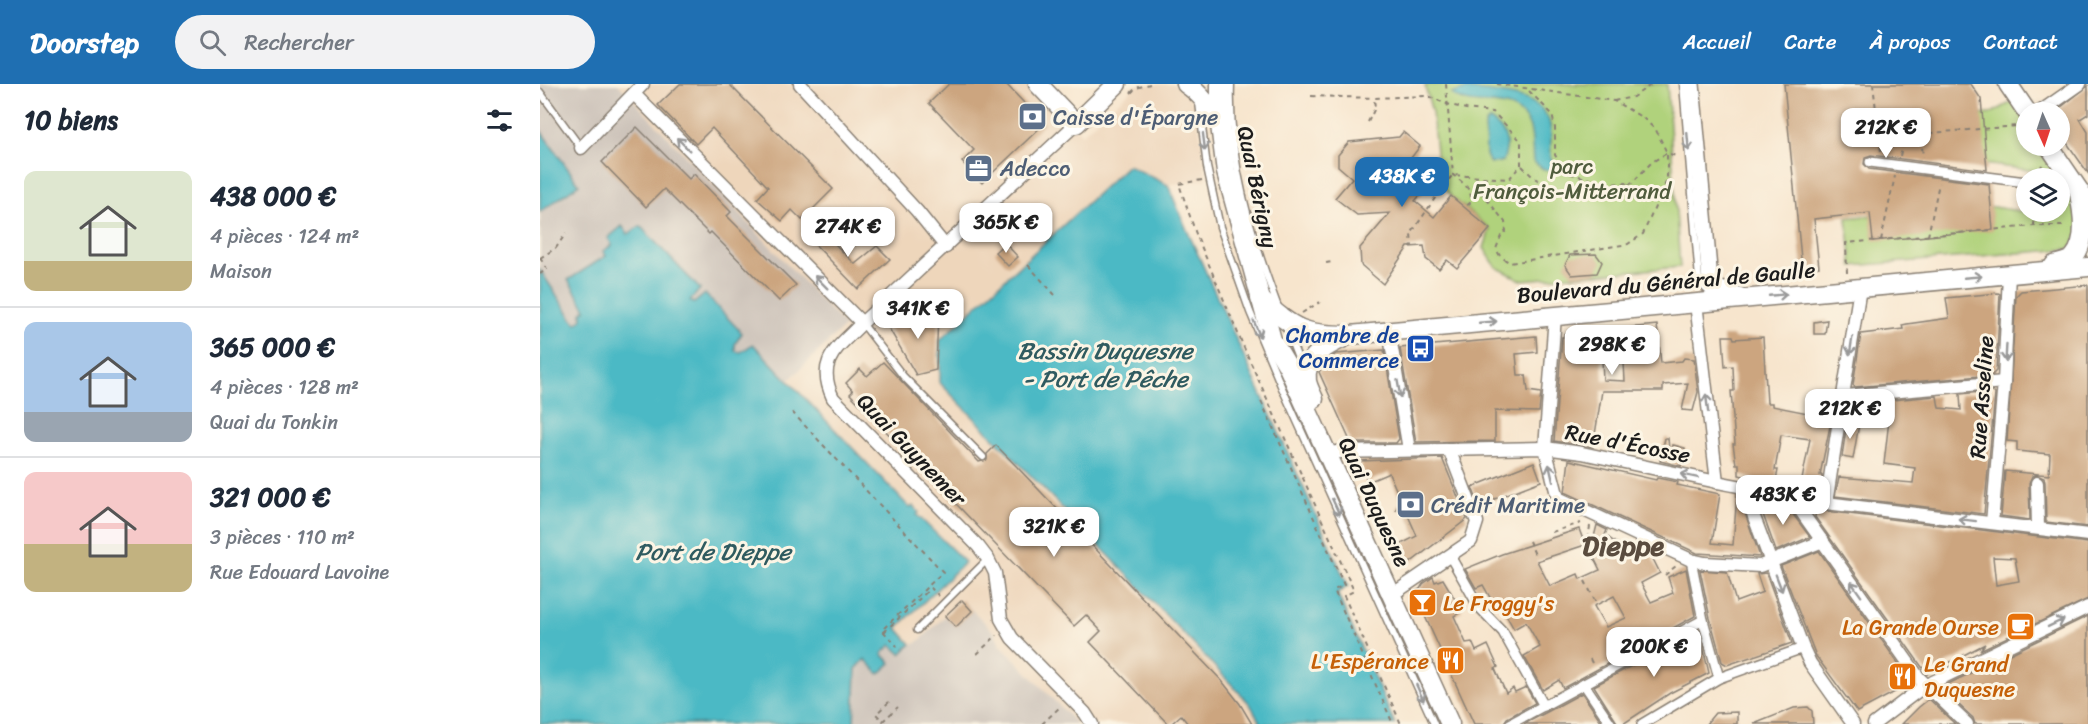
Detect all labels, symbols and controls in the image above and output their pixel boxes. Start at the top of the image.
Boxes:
search box [175,15,595,69]
text: Doorstep [30,18,139,67]
text: Rechercher [244,23,354,62]
text: Accueil [1683,23,1751,61]
text: Carte [1784,23,1837,61]
text: À propos [1870,23,1951,61]
text: Contact [1984,23,2058,61]
icon: search [196,26,229,59]
text: 10 biens [24,97,118,143]
place label: Caisse d'Épargne [1053,98,1218,137]
bank icon: Caisse d'Épargne [1016,101,1048,133]
north arrow [2016,102,2070,156]
map controls [2016,102,2070,222]
icon: filters [483,104,516,137]
pin: 212K € [1837,108,1935,159]
text: 212K € [1855,110,1917,145]
street label: Quai Bérigny [1226,122,1290,252]
one-way arrow [1199,132,1210,151]
one-way arrow [1683,132,1694,152]
one-way arrow [676,136,691,151]
park label: parc François-Mitterrand [1473,147,1672,211]
place label: Adecco [999,149,1070,188]
office icon: Adecco [963,152,995,184]
pin: 438K € [1353,157,1451,208]
text: 438K € [1369,159,1435,194]
button: layers [2016,168,2070,222]
text: 438 000 € [210,173,336,219]
icon: home [72,195,144,267]
pin: 365K € [957,203,1055,254]
text: 365K € [973,205,1039,240]
pin: 274K € [799,207,897,258]
text: 274K € [815,209,881,244]
text: 4 pièces · 124 m² [210,219,359,254]
street label: Boulevard du Général de Gaulle [1515,250,1817,315]
text: Maison [210,254,272,289]
one-way arrow [1962,271,1982,282]
one-way arrow [813,274,828,289]
pin: 341K € [869,289,967,340]
one-way arrow [1768,289,1788,300]
text: 341K € [887,291,949,326]
place label: Chambre de Commerce [1286,316,1399,380]
one-way arrow [1478,316,1498,327]
one-way arrow [1252,319,1263,338]
text: 365 000 € [210,324,335,370]
pin: 298K € [1563,325,1661,376]
text: 298K € [1579,327,1645,362]
water label: Bassin Duquesne - Port de Pêche [1018,330,1195,400]
bus stop icon: Chambre de Commerce [1404,332,1436,364]
street label: Rue Asseline [1958,334,2005,460]
one-way arrow [1845,335,1856,355]
one-way arrow [2000,343,2011,363]
icon: home [72,346,144,418]
text: 4 pièces · 128 m² [210,370,359,405]
one-way arrow [1393,379,1404,398]
street label: Quai Guynemer [847,383,978,517]
pin: 212K € [1801,389,1899,440]
text: 212K € [1819,391,1881,426]
one-way arrow [1702,394,1713,414]
text: Quai du Tonkin [210,405,338,440]
street label: Rue d'Écosse [1562,412,1694,475]
street label: Quai Duquesne [1327,430,1422,574]
one-way arrow [1544,464,1556,483]
one-way arrow [1680,470,1699,482]
text: 321 000 € [210,474,331,520]
pin: 483K € [1734,475,1832,526]
text: 483K € [1750,477,1816,512]
place label: Crédit Maritime [1431,486,1585,525]
bank icon: Crédit Maritime [1394,489,1426,521]
icon: home [72,496,144,568]
one-way arrow [1331,498,1342,516]
pin: 321K € [1005,507,1103,558]
text: 321K € [1023,509,1085,544]
one-way arrow [1958,514,1978,525]
text: 3 pièces · 110 m² [210,520,355,555]
district label: Dieppe [1582,521,1664,570]
water label: Port de Dieppe [635,531,793,573]
text: Rue Edouard Lavoine [210,555,389,590]
one-way arrow [1774,574,1785,592]
one-way arrow [1850,581,1862,597]
place label: Le Froggy's [1443,584,1555,623]
bar icon: Le Froggy's [1406,587,1438,619]
place label: La Grande Ourse [1842,608,1999,647]
cafe icon: La Grande Ourse [2004,611,2036,643]
one-way arrow [2046,616,2064,628]
pin: 200K € [1605,627,1703,678]
text: 200K € [1620,629,1688,664]
place label: L'Espérance [1311,642,1429,681]
restaurant icon: L'Espérance [1434,645,1466,677]
place label: Le Grand Duquesne [1924,645,2015,709]
restaurant icon: Le Grand Duquesne [1887,661,1919,693]
one-way arrow [1414,683,1426,701]

